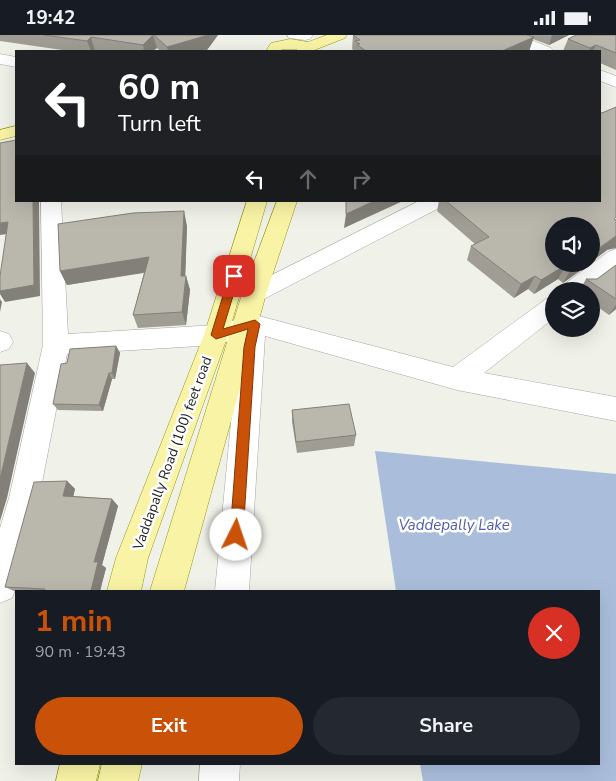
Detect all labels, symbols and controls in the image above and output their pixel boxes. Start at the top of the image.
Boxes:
text: 19:42 [25,5,75,31]
text: 60 m [118,64,200,111]
icon: left [35,70,100,135]
text: Turn left [118,109,201,139]
icon: left [241,165,269,193]
icon: ahead [294,165,322,193]
icon: right [347,165,375,193]
map controls [545,217,600,337]
button: sound [545,217,600,272]
pin [213,255,255,297]
icon: arrive [220,262,248,290]
button: layers [545,282,600,337]
street label: Vaddapally Road (100) feet road [128,354,216,553]
position arrow [209,508,261,560]
water label: Vaddepally Lake [398,515,510,535]
text: 1 min [35,601,113,642]
button: close [528,607,580,659]
text: 90 m · 19:43 [35,641,126,663]
button: Exit [35,697,303,755]
button: Share [313,697,580,755]

